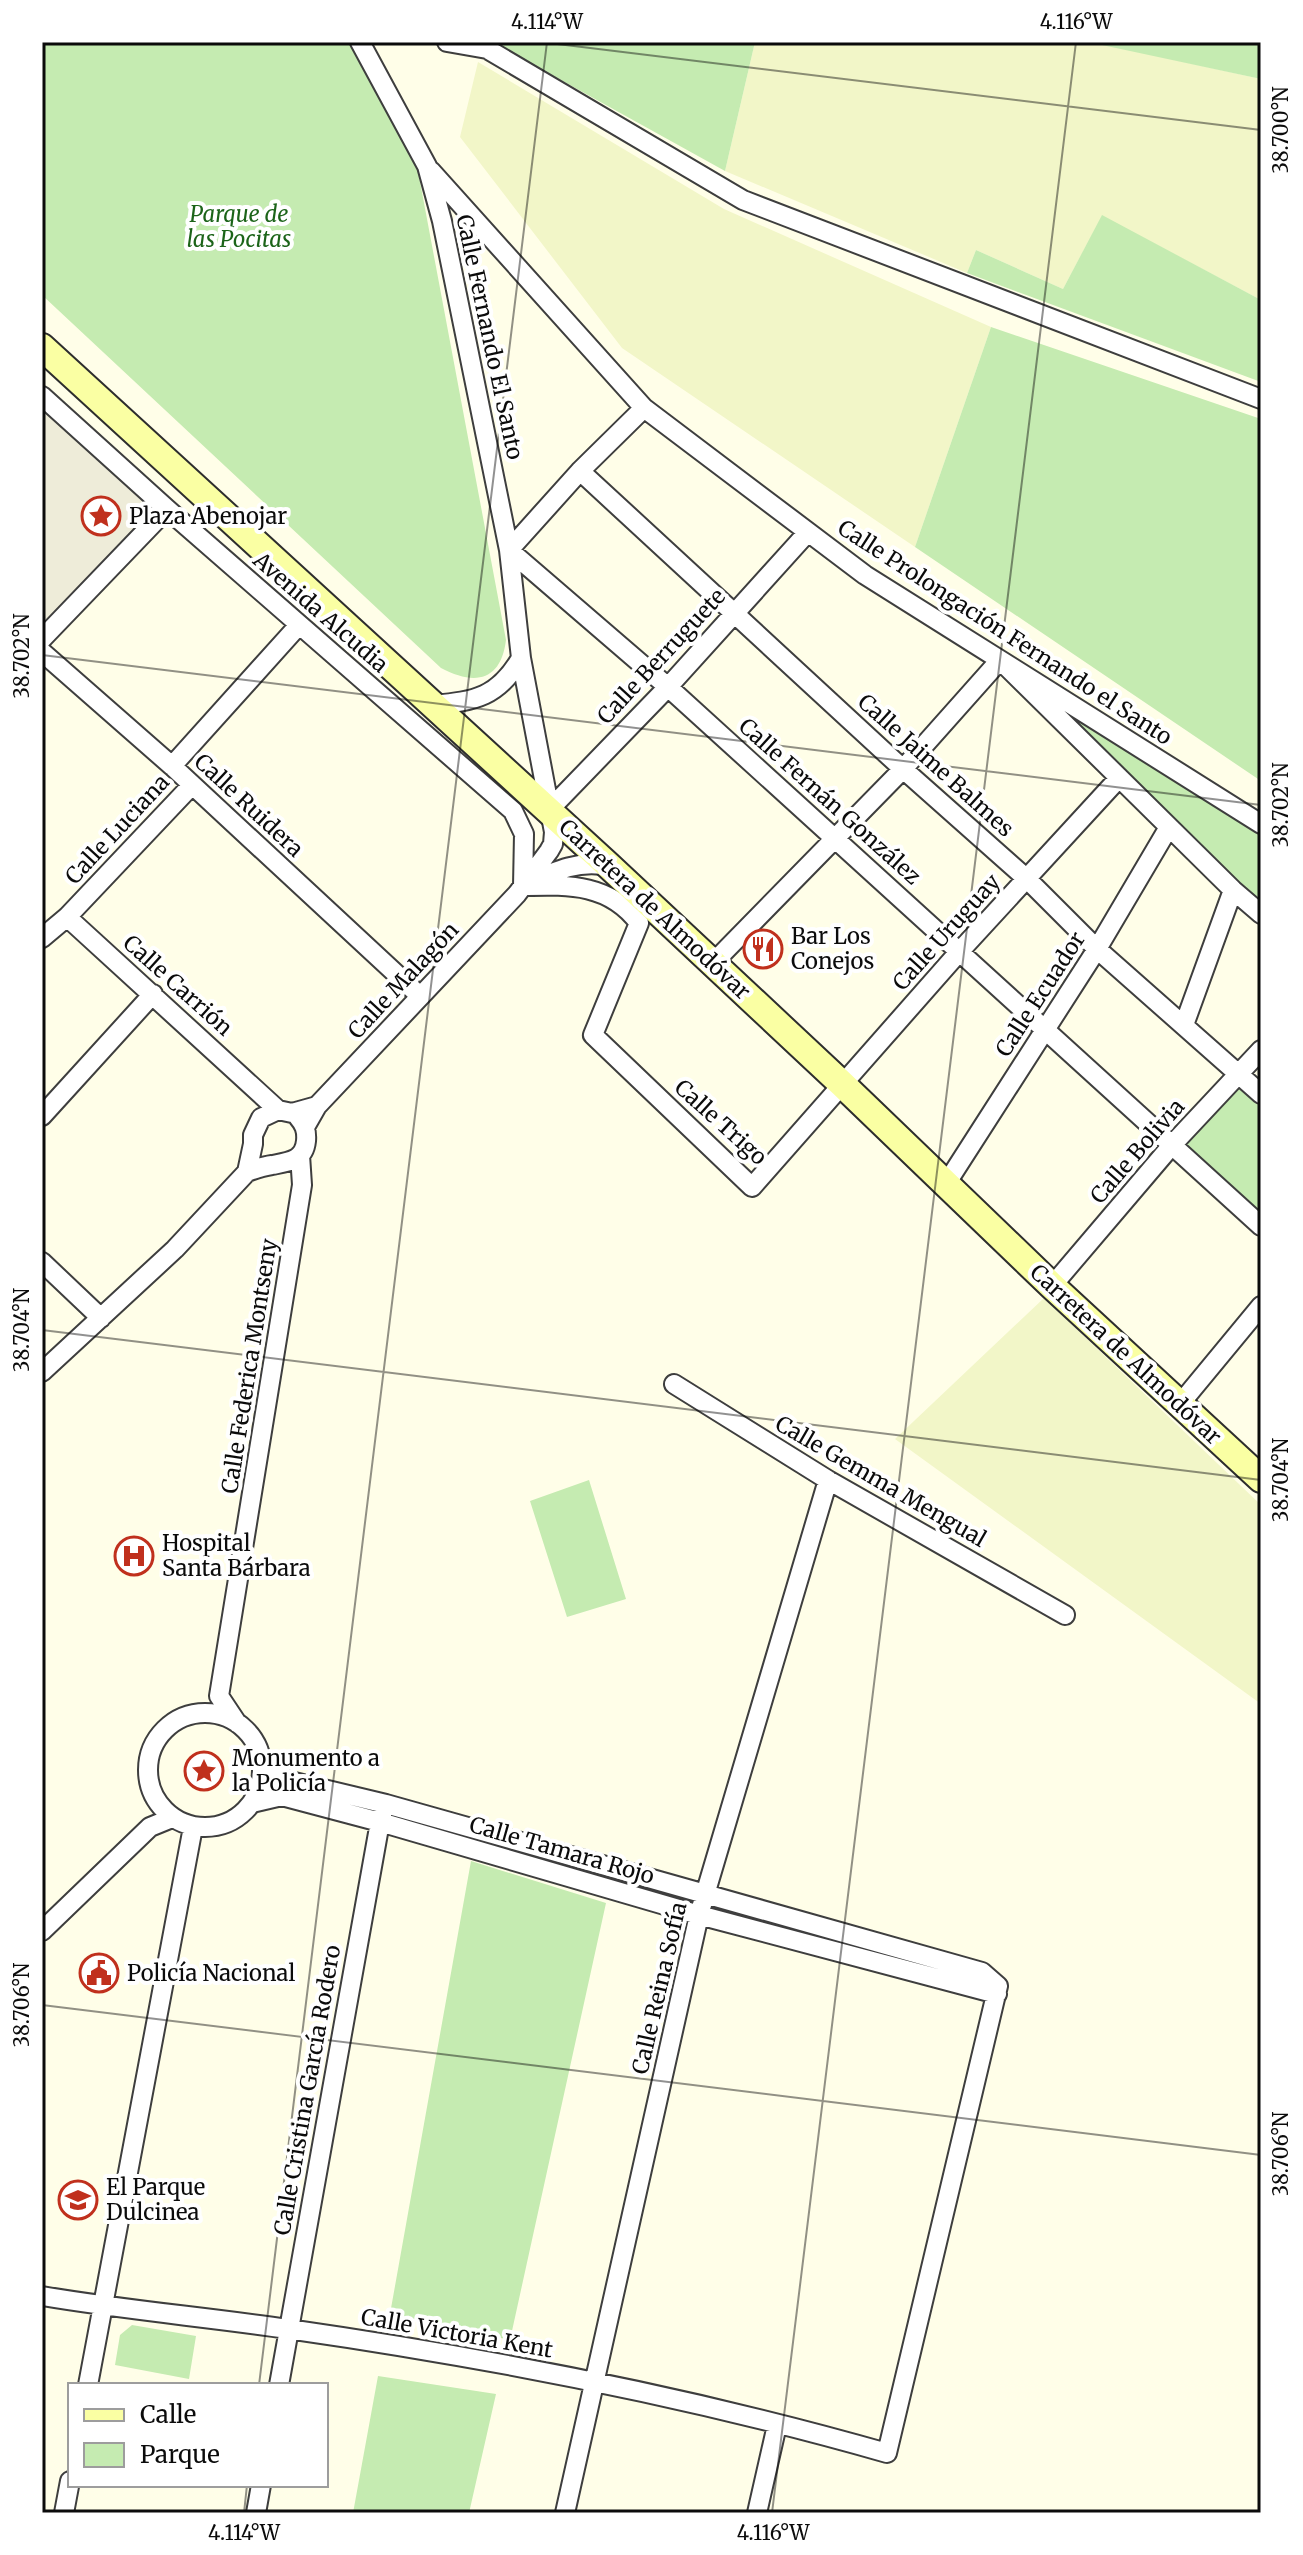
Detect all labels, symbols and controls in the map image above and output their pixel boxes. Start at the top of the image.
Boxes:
text: 4.114°W [511,9,584,34]
text: 4.116°W [1040,9,1113,34]
text: 38.700°N [1268,86,1293,173]
park label: Parque de las Pocitas [187,200,291,253]
street label: Calle Fernando El Santo [450,212,530,462]
place icon: Plaza Abenojar [80,495,122,537]
place label: Plaza Abenojar [129,502,287,530]
street label: Calle Prolongación Fernando el Santo [833,513,1178,751]
street label: Avenida Alcudia [247,545,394,678]
street label: Calle Berruguete [591,582,731,730]
text: 38.702°N [9,613,34,698]
street label: Calle Jaime Balmes [852,688,1020,842]
street label: Calle Fernán González [733,712,927,890]
street label: Calle Ruidera [189,747,309,863]
text: 38.702°N [1268,762,1293,847]
street label: Calle Luciana [59,768,175,890]
street label: Carretera de Almodóvar [553,813,757,1005]
street label: Calle Uruguay [886,868,1006,996]
street label: Calle Malagón [342,915,465,1044]
place label: Bar Los Conejos [791,922,874,975]
street label: Calle Ecuador [989,926,1091,1062]
restaurant icon: Bar Los Conejos [742,928,784,970]
street label: Calle Carrión [118,929,239,1042]
street label: Calle Trigo [669,1073,773,1171]
street label: Calle Bolivia [1084,1093,1190,1209]
street label: Calle Federica Montseny [215,1236,283,1495]
street label: Carretera de Almodóvar [1024,1258,1228,1450]
text: 38.704°N [9,1288,34,1372]
street label: Calle Gemma Mengual [771,1409,992,1553]
text: 38.704°N [1268,1438,1293,1522]
place label: Hospital Santa Bárbara [162,1529,311,1582]
hospital icon: Hospital Santa Bárbara [113,1535,155,1577]
place label: Monumento a la Policía [232,1744,380,1797]
place icon: Monumento a la Policía [183,1750,225,1792]
street label: Calle Tamara Rojo [466,1810,658,1890]
street label: Calle Reina Sofía [626,1899,692,2077]
street label: Calle Cristina García Rodero [268,1943,346,2237]
public building icon: Policía Nacional [78,1952,120,1994]
place label: Policía Nacional [127,1959,295,1987]
text: 38.706°N [9,1962,34,2047]
text: 38.706°N [1268,2111,1293,2196]
place label: El Parque Dulcinea [106,2173,205,2226]
school or university icon: El Parque Dulcinea [57,2179,99,2221]
street label: Calle Victoria Kent [359,2302,555,2364]
legend [68,2383,328,2487]
text: Calle [140,2399,196,2430]
text: Parque [140,2439,220,2470]
text: 4.114°W [208,2520,281,2545]
text: 4.116°W [737,2520,810,2545]

